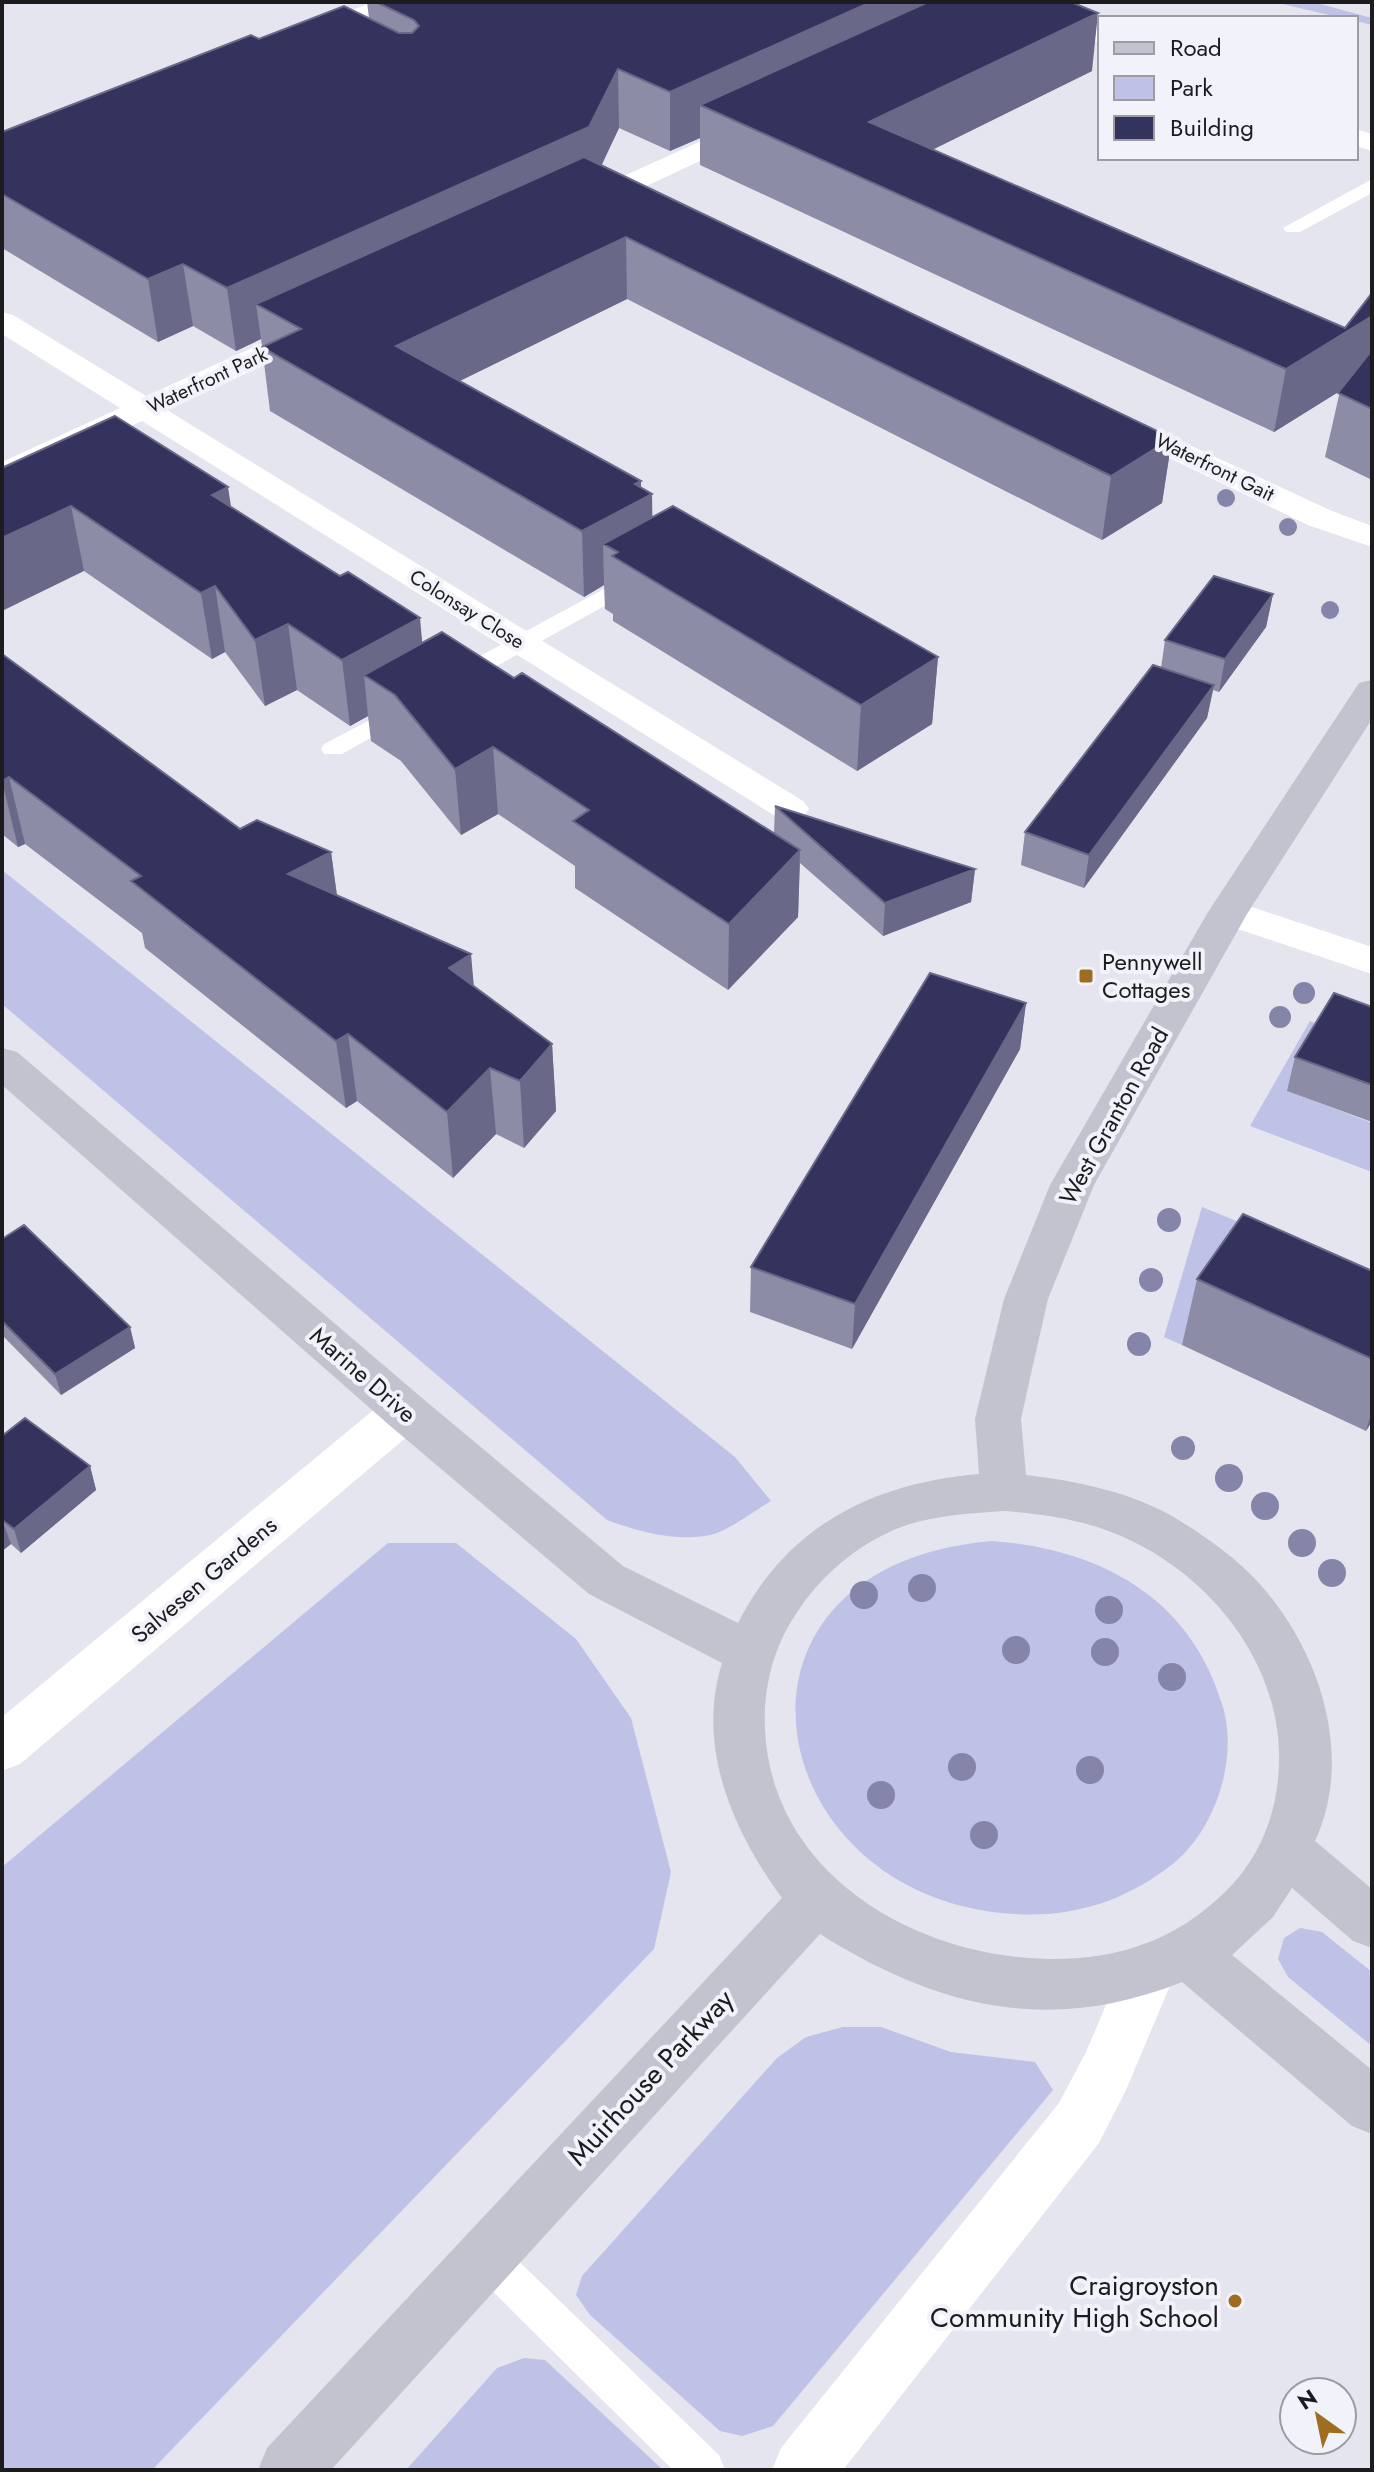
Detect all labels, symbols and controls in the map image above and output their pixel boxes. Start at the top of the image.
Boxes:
legend [1098,16,1358,160]
text: Road [1170,30,1222,65]
text: Park [1170,70,1213,105]
text: Building [1170,110,1254,145]
street label: Waterfront Park [142,340,272,421]
street label: Waterfront Gait [1150,426,1279,509]
street label: Colonsay Close [404,563,530,656]
place label: Pennywell Cottages [1102,944,1203,1007]
marker: Pennywell Cottages [1077,967,1095,985]
street label: West Granton Road [1050,1021,1177,1211]
street label: Marine Drive [302,1318,424,1431]
street label: Salvesen Gardens [123,1508,284,1651]
street label: Muirhouse Parkway [558,1979,744,2175]
place label: Craigroyston Community High School [930,2265,1219,2338]
marker: Craigroyston Community High School [1226,2292,1244,2310]
north arrow [1278,2376,1358,2456]
text: N [1291,2381,1323,2417]

